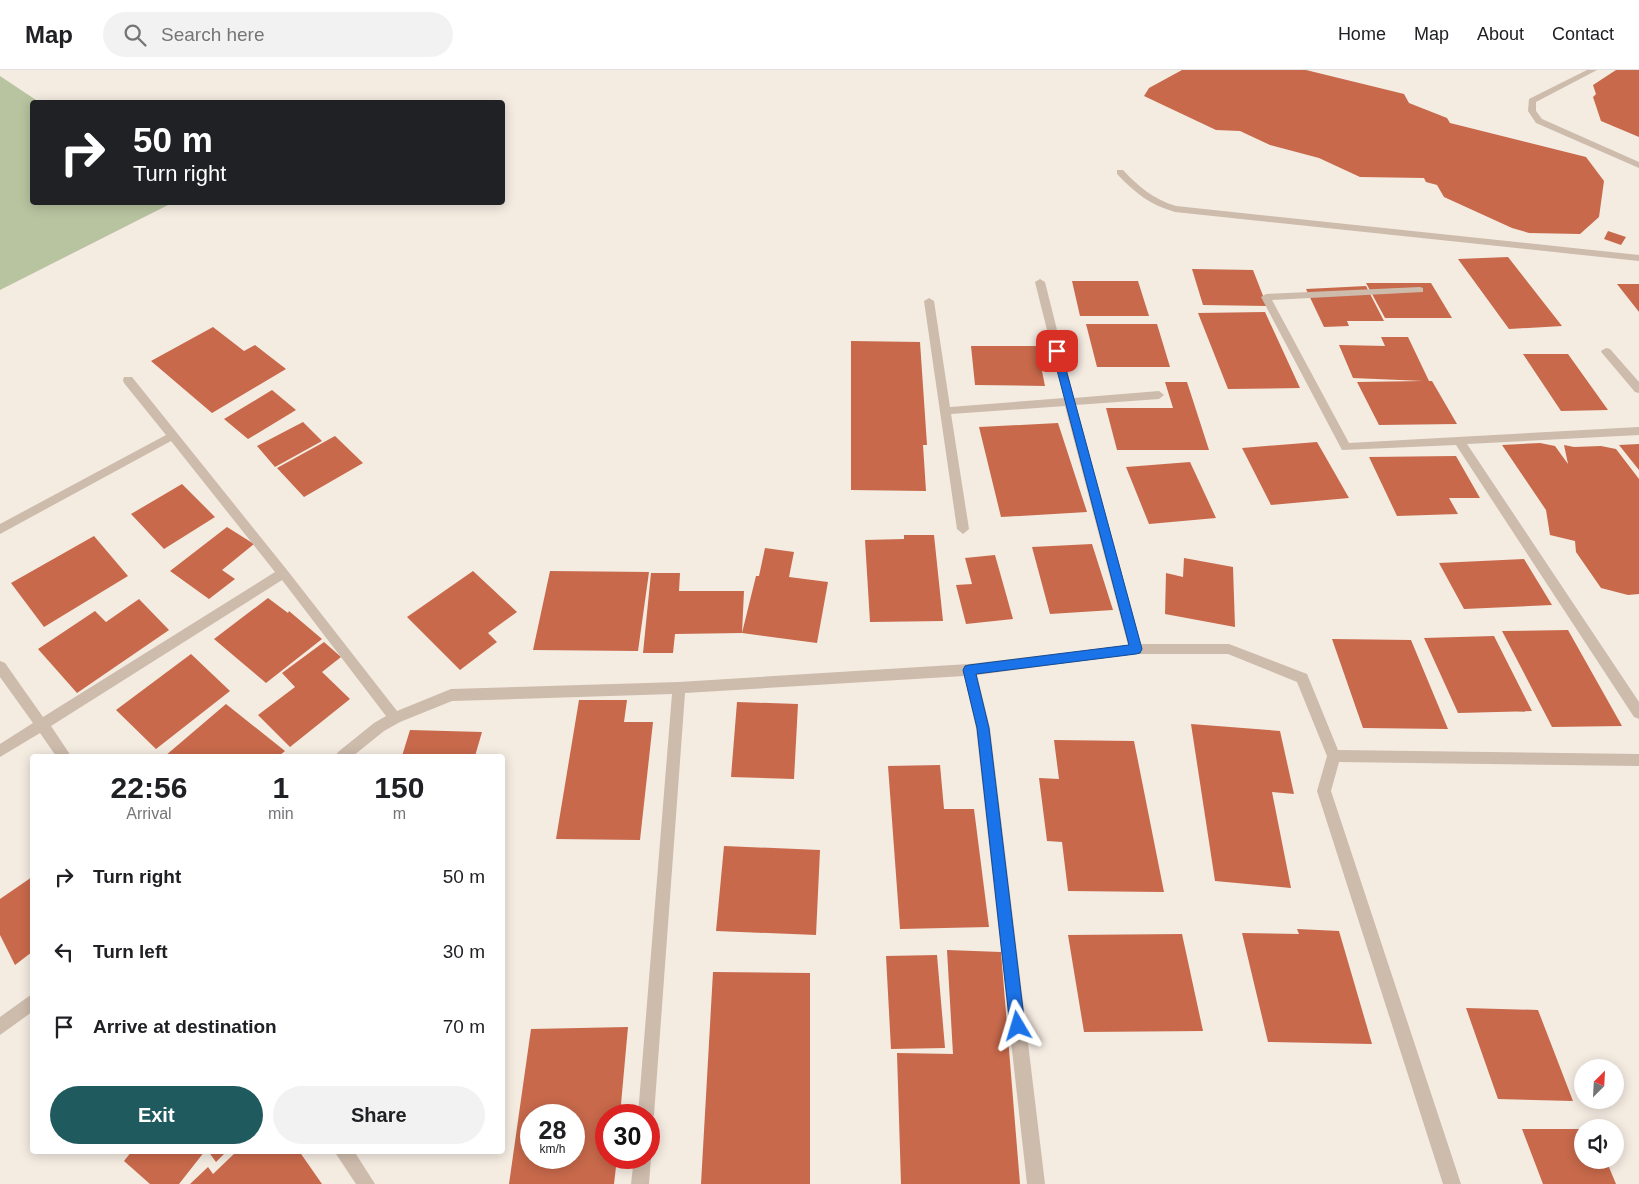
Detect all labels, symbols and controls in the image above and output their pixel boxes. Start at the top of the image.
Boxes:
search box [103,12,453,57]
text: Map [25,21,73,48]
icon: search [121,21,149,49]
text: Search here [161,24,265,45]
text: Home [1338,24,1386,44]
text: Map [1414,24,1449,44]
text: About [1477,24,1524,44]
text: Contact [1552,24,1614,44]
icon: right [50,120,115,185]
text: 50 m [133,120,213,159]
text: Turn right [133,161,226,186]
pin [1036,330,1078,372]
icon: arrive [1043,337,1071,365]
text: 22:56 [111,771,187,804]
text: 1 [272,771,289,804]
text: 150 [374,771,424,804]
text: Arrival [126,805,172,822]
text: min [268,805,294,822]
text: m [393,805,406,822]
icon: right [50,863,78,891]
text: Turn right [93,866,181,887]
text: 50 m [443,866,485,887]
icon: left [50,938,78,966]
text: Turn left [93,941,168,962]
text: 30 m [443,941,485,962]
position arrow [991,999,1043,1051]
icon: arrive [50,1013,78,1041]
text: Arrive at destination [93,1016,277,1037]
text: 70 m [443,1016,485,1037]
north arrow [1574,1059,1624,1109]
map controls [1574,1059,1624,1169]
button: Exit [50,1086,263,1144]
button: Share [273,1086,485,1144]
speed limit sign: 30 [595,1104,660,1169]
text: 28 [539,1116,566,1144]
button: sound [1574,1119,1624,1169]
text: km/h [539,1142,566,1156]

